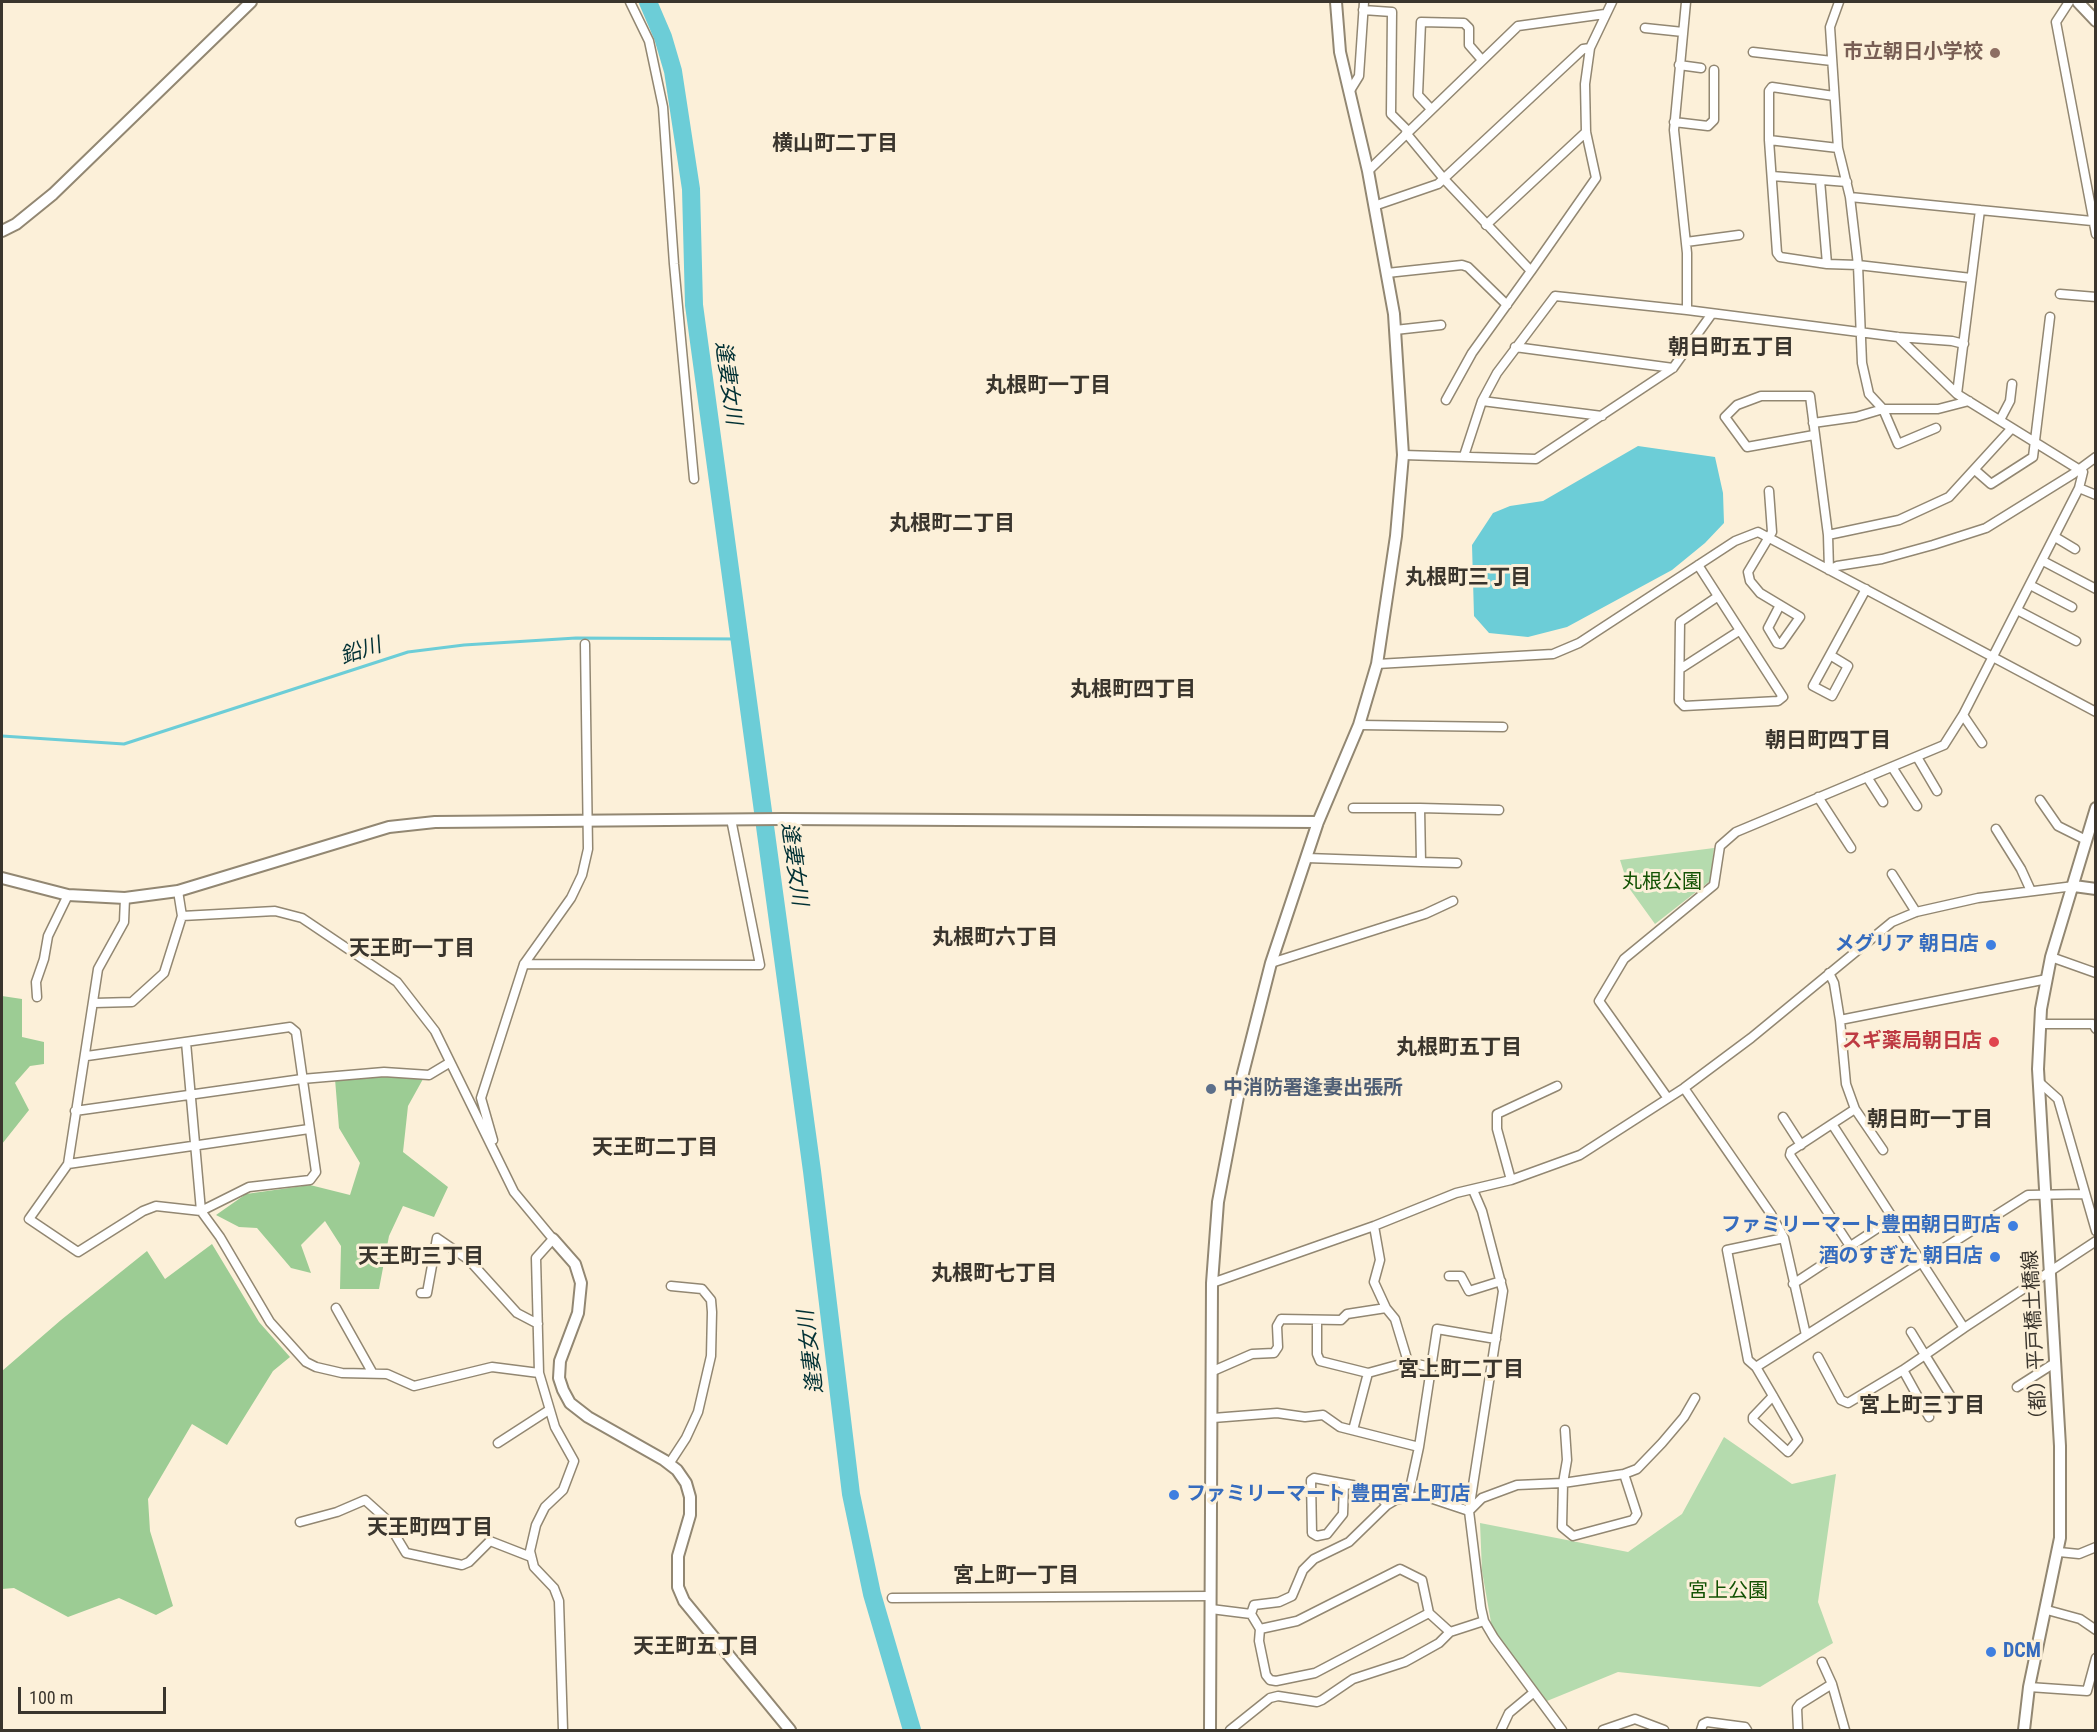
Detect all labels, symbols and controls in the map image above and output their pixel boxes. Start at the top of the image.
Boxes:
place label: 市立朝日小学校 [1843,41,1983,65]
marker: 市立朝日小学校 [1988,46,2002,60]
district label: 横山町二丁目 [772,132,898,158]
district label: 朝日町五丁目 [1668,336,1794,362]
water label: 逢妻女川 [709,340,745,426]
district label: 丸根町一丁目 [985,374,1111,400]
district label: 丸根町二丁目 [889,512,1015,538]
district label: 丸根町三丁目 [1405,566,1531,592]
water label: 鉛川 [337,634,385,670]
district label: 丸根町四丁目 [1070,678,1196,704]
district label: 朝日町四丁目 [1765,729,1891,755]
water label: 逢妻女川 [775,821,811,907]
park label: 丸根公園 [1622,871,1702,895]
district label: 丸根町六丁目 [932,926,1058,952]
place label: メグリア 朝日店 [1834,933,1979,957]
district label: 天王町一丁目 [349,937,475,963]
marker: メグリア 朝日店 [1984,938,1998,952]
place label: スギ薬局朝日店 [1842,1030,1982,1054]
marker: スギ薬局朝日店 [1987,1035,2001,1049]
district label: 丸根町五丁目 [1396,1036,1522,1062]
place label: 中消防署逢妻出張所 [1223,1077,1403,1101]
marker: 中消防署逢妻出張所 [1204,1082,1218,1096]
district label: 朝日町一丁目 [1867,1108,1993,1134]
district label: 天王町二丁目 [592,1136,718,1162]
place label: ファミリーマート豊田朝日町店 [1721,1214,2001,1238]
marker: ファミリーマート豊田朝日町店 [2006,1219,2020,1233]
district label: 天王町三丁目 [358,1245,484,1271]
place label: 酒のすぎた 朝日店 [1818,1245,1983,1269]
street label: （都）平戸橋土橋線 [2019,1249,2053,1431]
marker: 酒のすぎた 朝日店 [1988,1250,2002,1264]
district label: 丸根町七丁目 [931,1262,1057,1288]
water label: 逢妻女川 [794,1309,830,1395]
district label: 宮上町二丁目 [1398,1358,1524,1384]
district label: 宮上町三丁目 [1859,1394,1985,1420]
place label: ファミリーマート 豊田宮上町店 [1186,1483,1471,1507]
marker: ファミリーマート 豊田宮上町店 [1167,1488,1181,1502]
district label: 天王町四丁目 [367,1516,493,1542]
district label: 宮上町一丁目 [953,1564,1079,1590]
park label: 宮上公園 [1688,1580,1768,1604]
district label: 天王町五丁目 [633,1635,759,1661]
place label: DCM [2003,1640,2041,1664]
marker: DCM [1984,1645,1998,1659]
scale bar [21,1675,170,1713]
text: 100 m [29,1687,73,1708]

